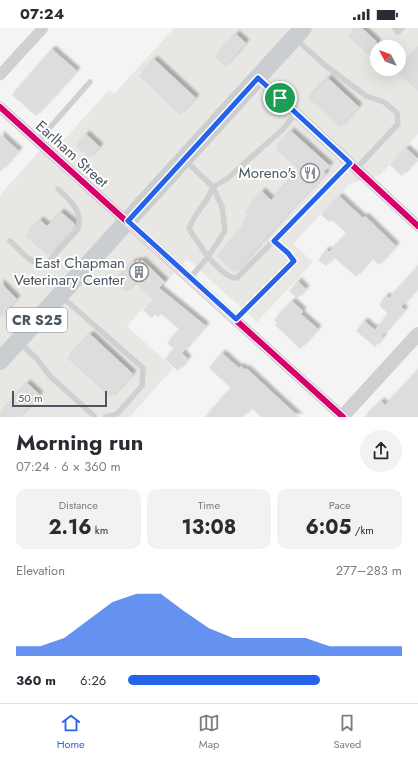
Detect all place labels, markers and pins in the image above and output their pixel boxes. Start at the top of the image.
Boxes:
pin [263,81,297,115]
place label: Moreno's [239,162,296,184]
restaurant icon: Moreno's [299,162,321,184]
place label: East Chapman Veterinary Center [14,252,126,291]
building icon: East Chapman Veterinary Center [128,261,150,283]

